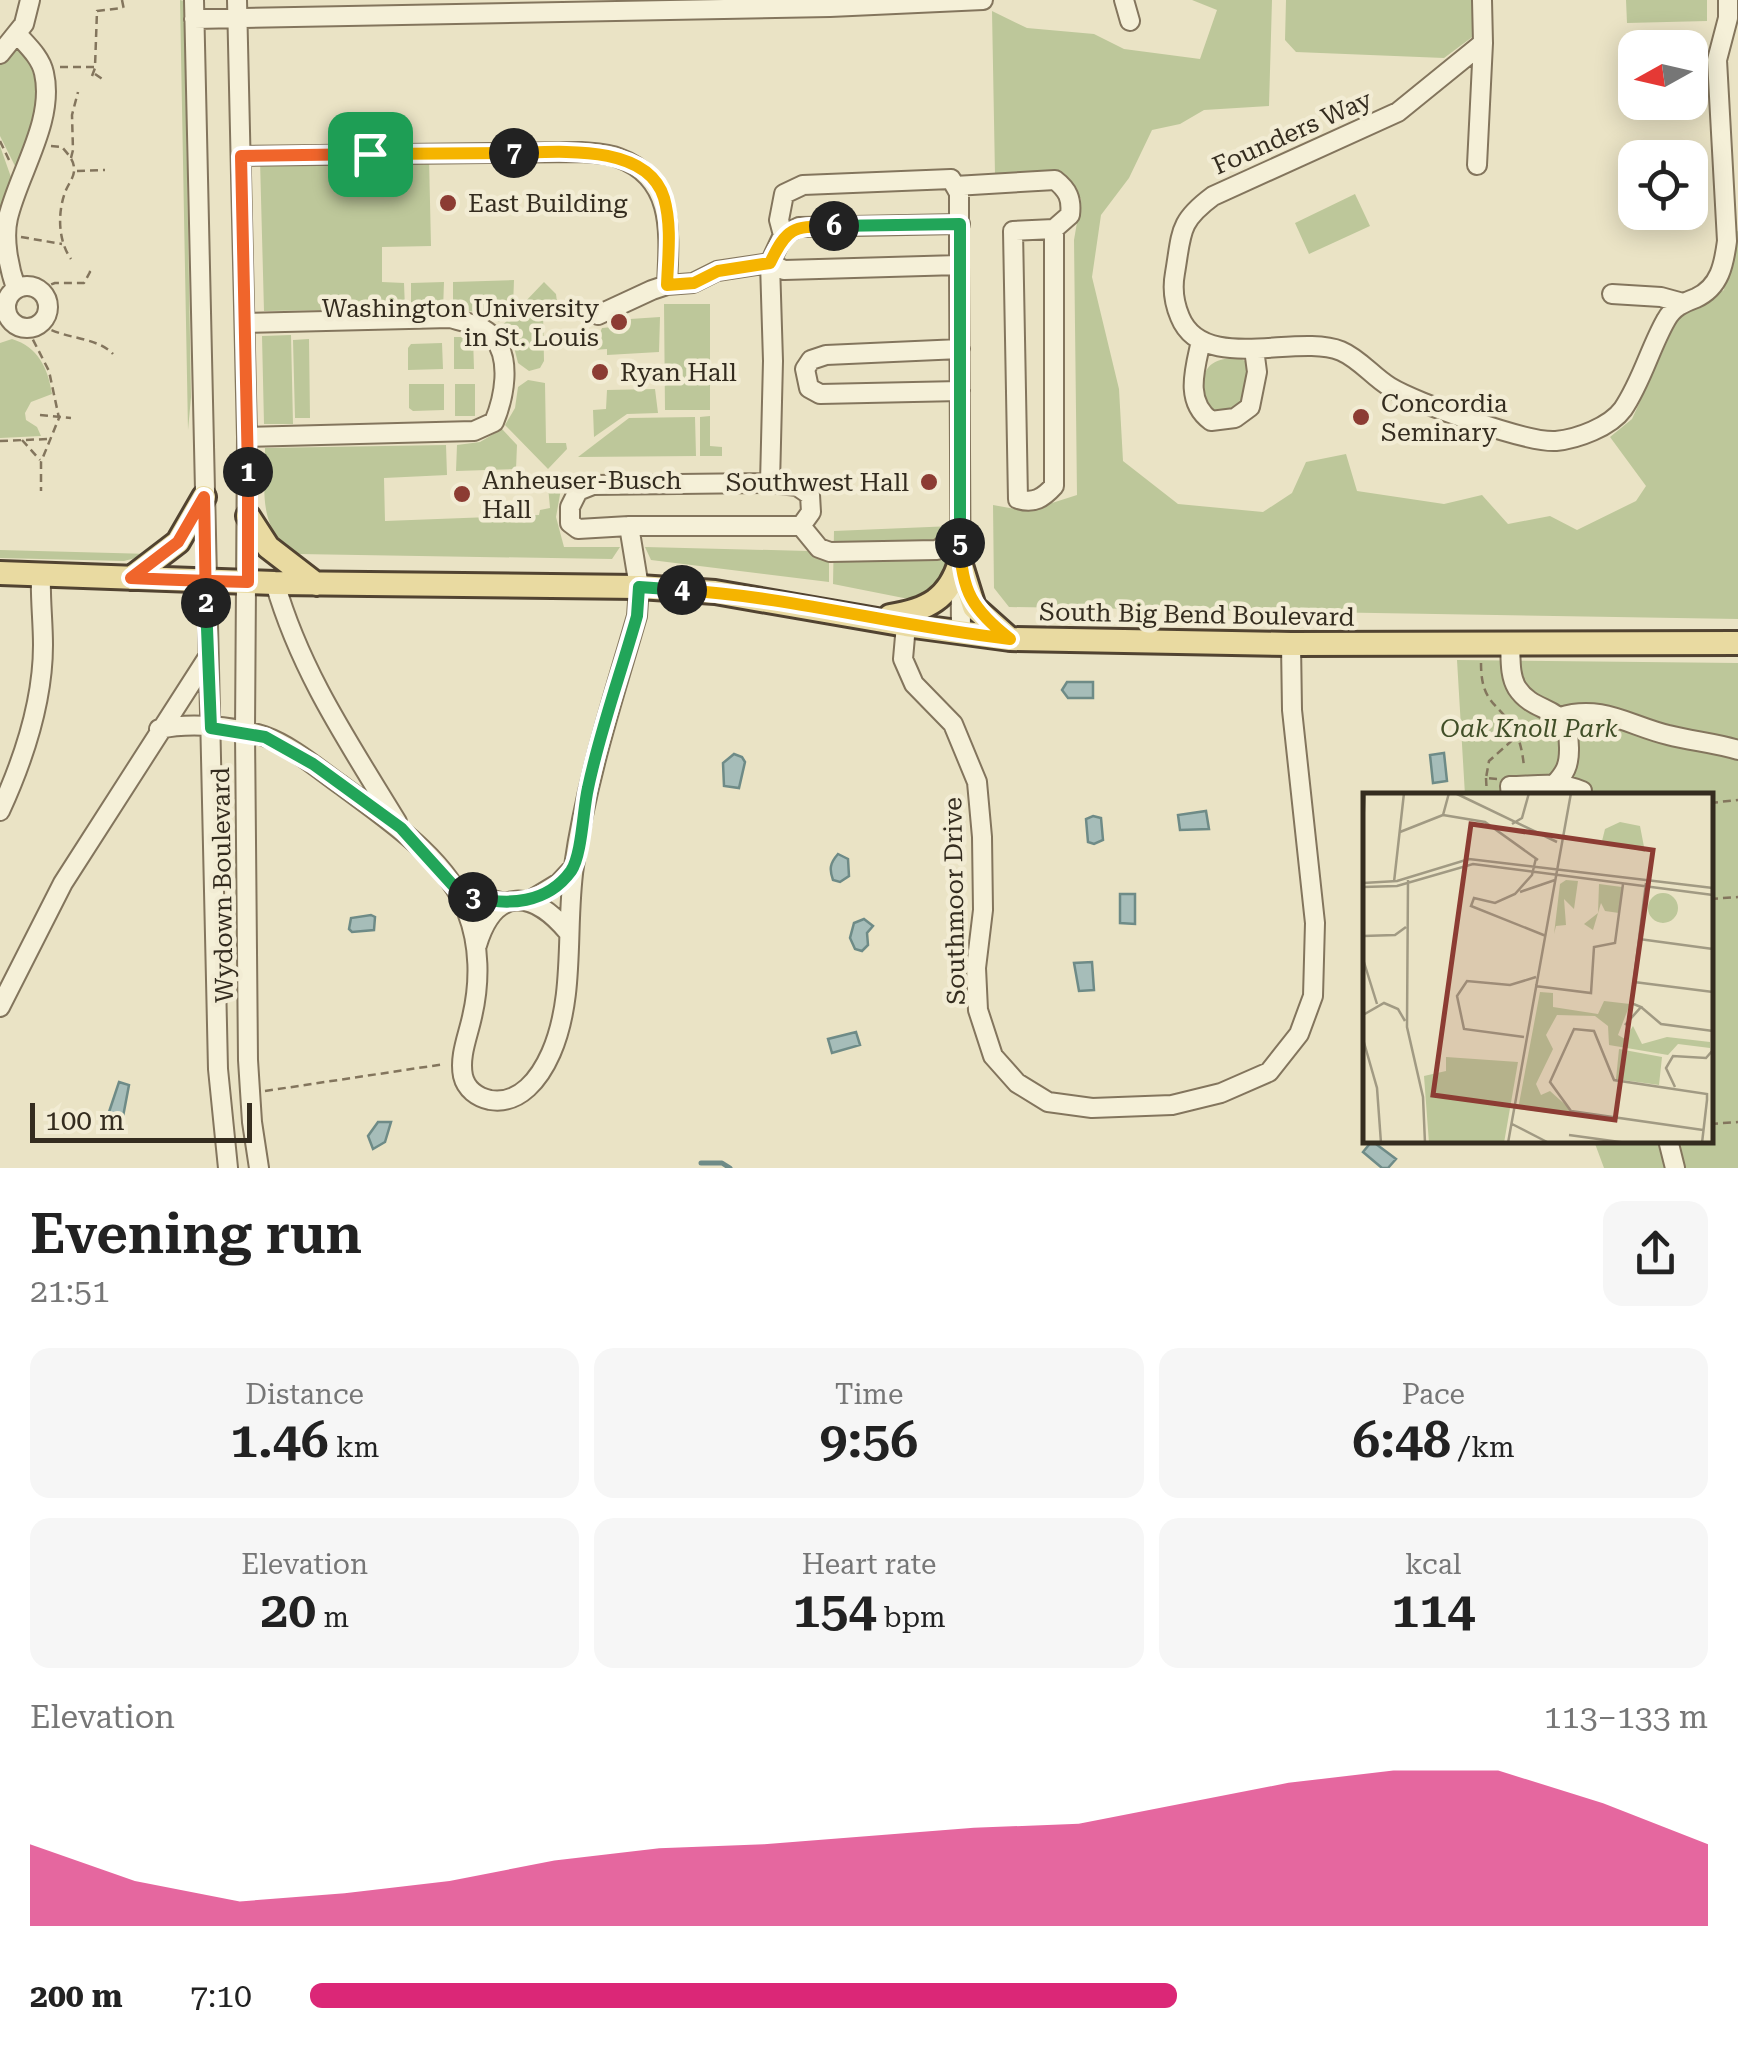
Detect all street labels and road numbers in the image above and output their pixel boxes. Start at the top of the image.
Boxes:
street label: Founders Way [1208,84,1377,181]
street label: South Big Bend Boulevard [1039,597,1355,632]
street label: Wydown Boulevard [206,767,239,1003]
street label: Southmoor Drive [938,797,971,1005]

